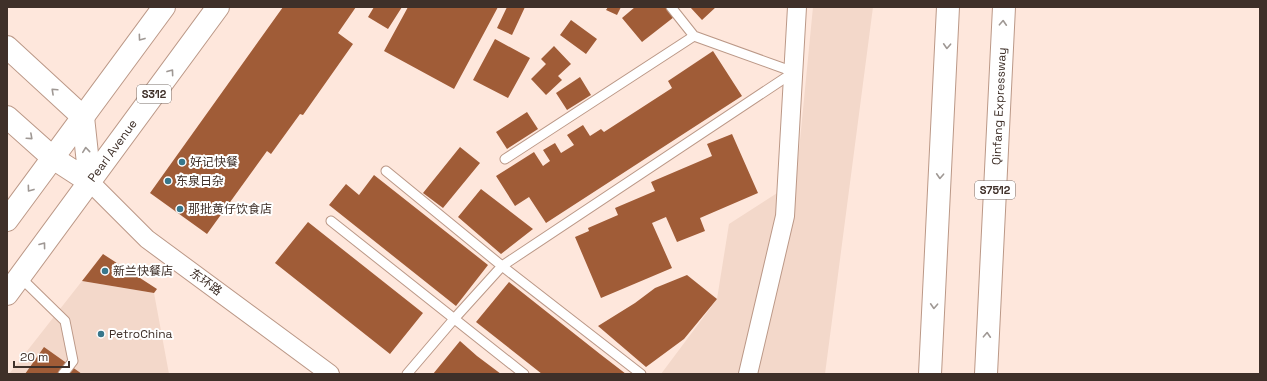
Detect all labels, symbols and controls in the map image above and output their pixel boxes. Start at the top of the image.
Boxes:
one-way arrow [998,20,1007,26]
one-way arrow [138,34,145,41]
one-way arrow [942,43,951,49]
street label: Qinfang Expressway [988,47,1010,165]
one-way arrow [166,69,173,76]
road number: S312 [137,85,171,103]
one-way arrow [51,88,59,96]
street label: Pearl Avenue [84,116,141,185]
one-way arrow [25,133,33,140]
one-way arrow [82,147,91,153]
place label: 好记快餐 [190,154,238,170]
marker: 好记快餐 [177,157,187,167]
place label: 东泉日杂 [176,173,224,189]
one-way arrow [936,173,945,179]
marker: 东泉日杂 [163,176,173,186]
road number: S7512 [975,181,1015,199]
one-way arrow [28,184,35,191]
place label: 那批黄仔饮食店 [188,201,272,217]
marker: 那批黄仔饮食店 [175,204,185,214]
one-way arrow [38,243,45,250]
place label: 新兰快餐店 [113,263,173,279]
street label: 东环路 [187,265,225,299]
marker: 新兰快餐店 [100,266,110,276]
one-way arrow [929,303,938,309]
place label: PetroChina [109,326,172,342]
marker: PetroChina [96,329,106,339]
one-way arrow [983,332,992,338]
scale bar [14,343,69,369]
text: 20 m [20,349,48,365]

